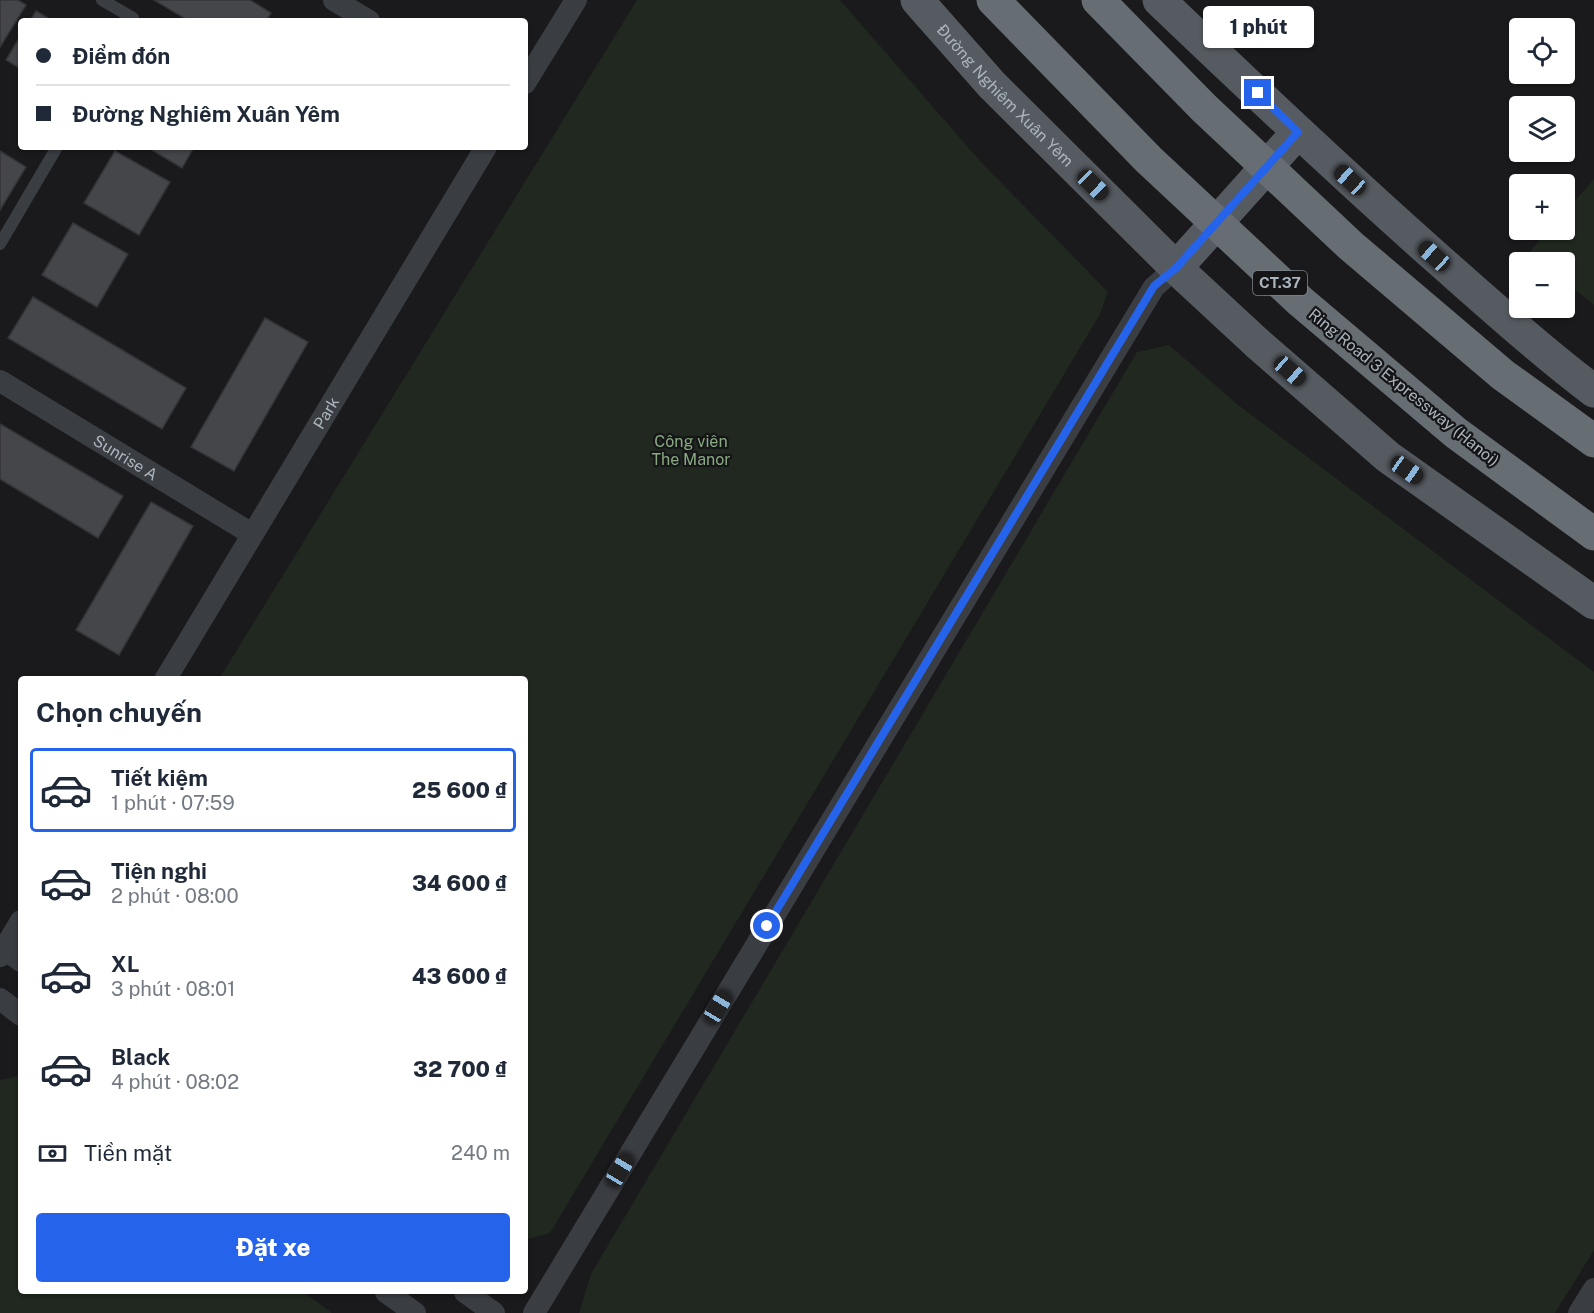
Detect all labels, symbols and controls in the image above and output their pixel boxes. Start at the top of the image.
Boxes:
callout: 1 phút [1202,6,1314,48]
text: 1 phút [1230,15,1287,39]
map controls [1509,18,1575,318]
button: locate [1509,18,1575,84]
street label: Đường Nghiêm Xuân Yêm [933,20,1077,171]
text: Điểm đón [72,43,170,69]
route end [1244,79,1271,106]
button: layers [1509,96,1575,162]
text: Đường Nghiêm Xuân Yêm [72,101,340,127]
car [1331,161,1369,199]
car [1074,166,1112,204]
button: + [1509,174,1575,240]
car [1415,237,1453,275]
button: − [1509,252,1575,318]
road number: CT.37 [1253,271,1307,295]
street label: Ring Road 3 Expressway (Hanoi) [1305,305,1503,470]
car [1271,352,1309,390]
street label: Park [309,393,343,433]
street label: Sunrise A [90,431,161,485]
park label: Công viên The Manor [651,432,731,469]
car [1387,452,1427,488]
text: Chọn chuyến [36,696,202,728]
icon: car [39,763,93,817]
text: Tiết kiệm [111,765,208,791]
text: 25 600 ₫ [412,777,507,803]
text: 1 phút · 07:59 [111,791,235,815]
icon: car [39,856,93,910]
text: Tiện nghi [111,858,207,884]
text: 34 600 ₫ [412,870,507,896]
text: 2 phút · 08:00 [111,884,239,908]
route start [753,912,780,939]
icon: car [39,949,93,1003]
text: XL [111,951,139,977]
text: 43 600 ₫ [412,963,507,989]
text: 3 phút · 08:01 [111,977,235,1001]
car [701,987,735,1027]
icon: car [39,1042,93,1096]
text: Black [111,1044,170,1070]
text: 32 700 ₫ [413,1056,507,1082]
text: 4 phút · 08:02 [111,1070,239,1094]
icon: cash [36,1137,69,1170]
text: Tiền mặt [84,1140,172,1166]
text: 240 m [451,1141,510,1165]
car [603,1150,637,1190]
button: Đặt xe [36,1213,510,1282]

